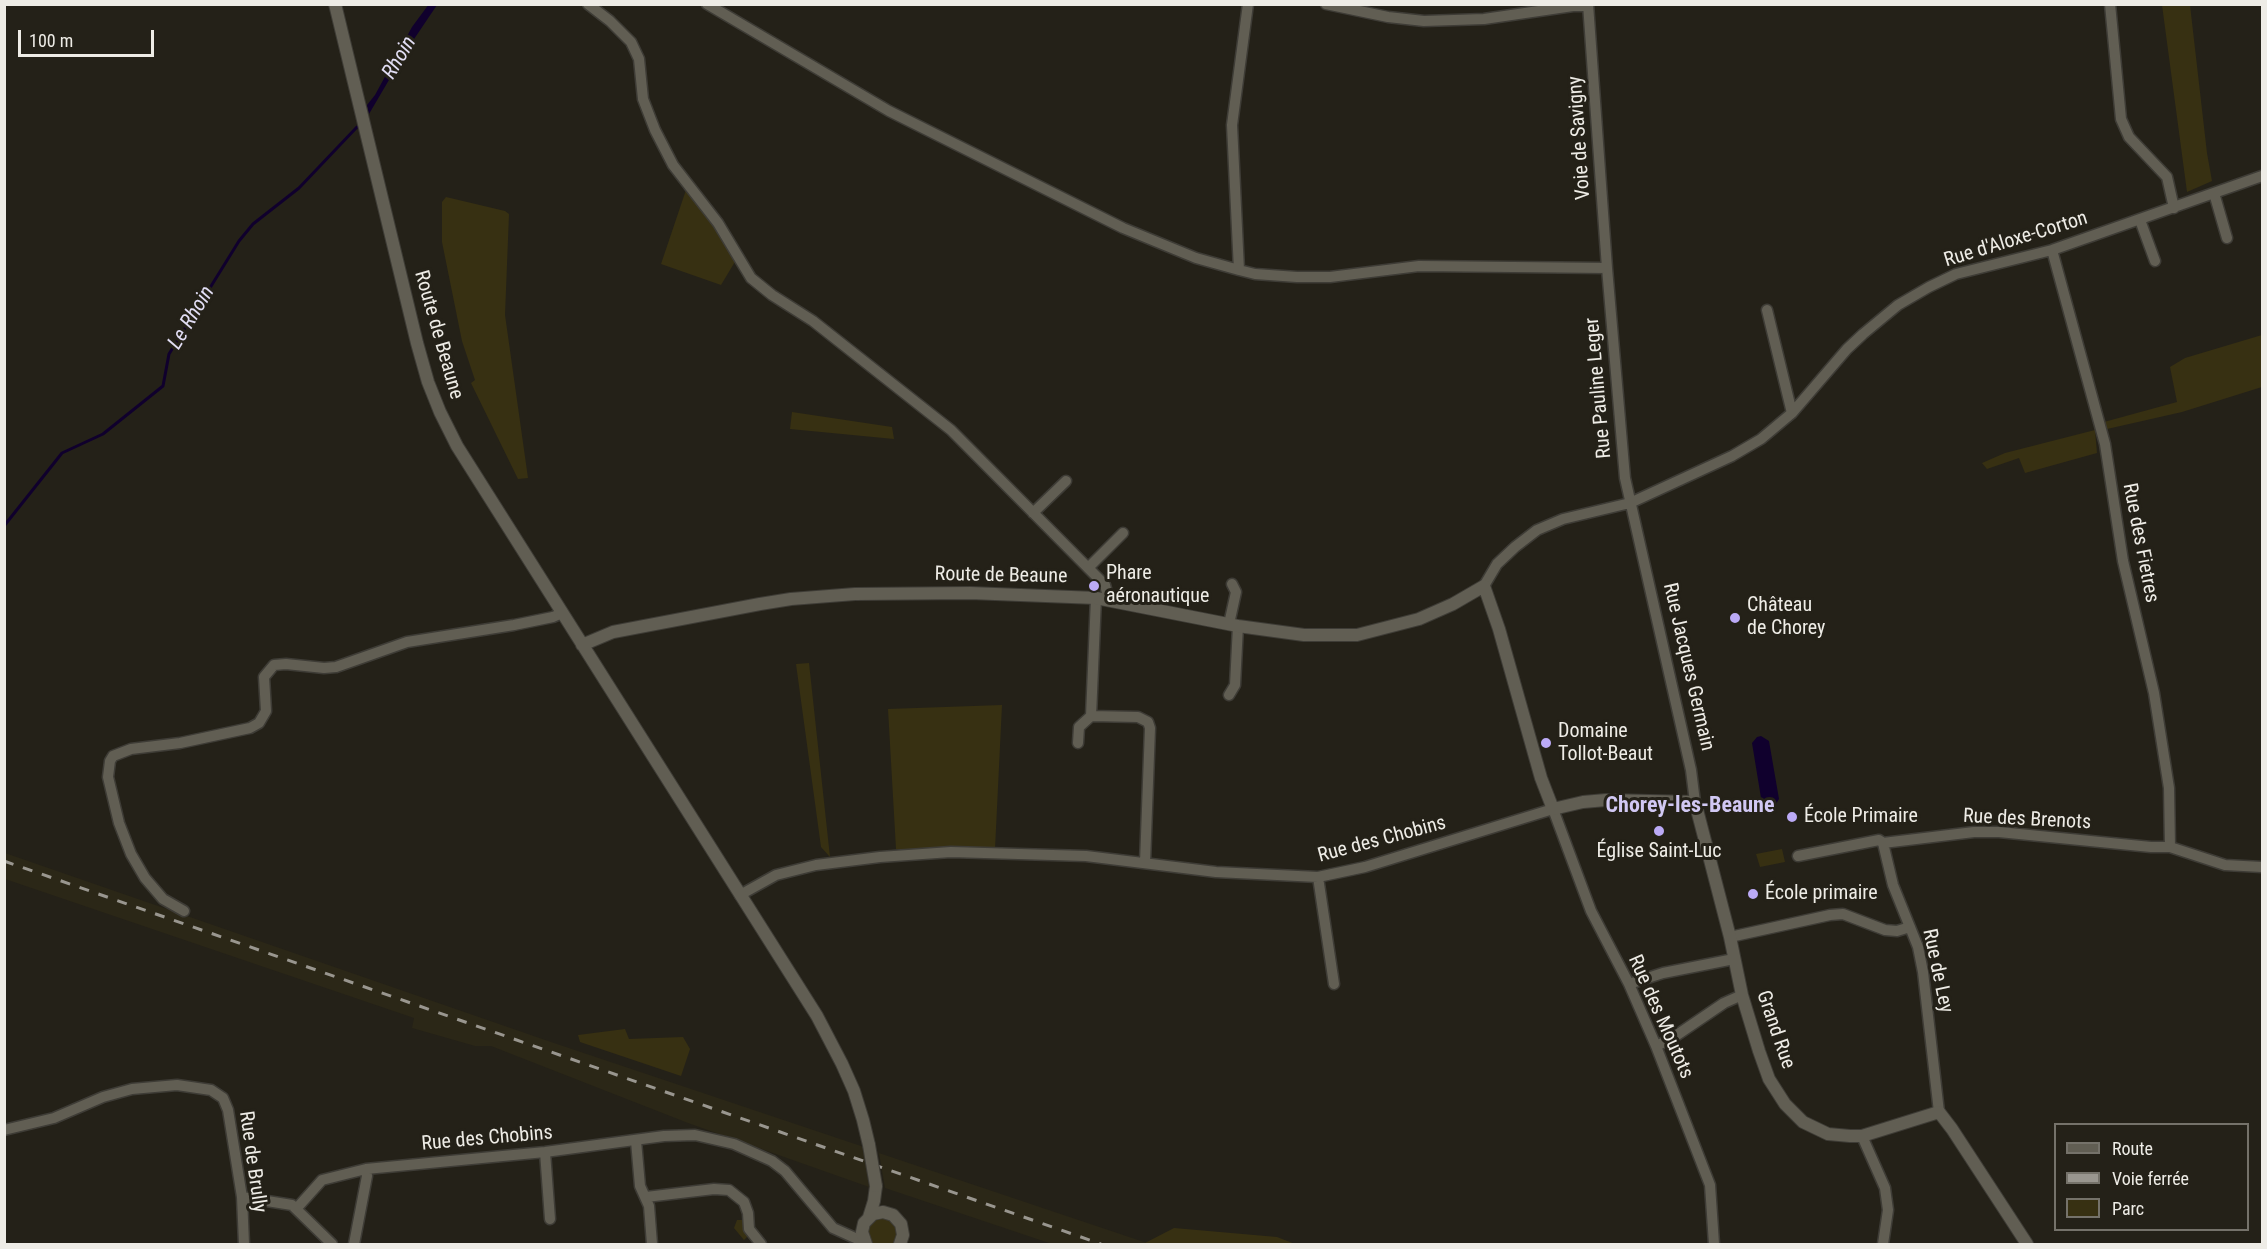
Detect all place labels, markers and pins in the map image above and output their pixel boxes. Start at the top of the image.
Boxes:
place label: Phare aéronautique [1106,562,1209,609]
marker: Phare aéronautique [1087,579,1101,593]
place label: Château de Chorey [1747,594,1825,641]
marker: Château de Chorey [1728,611,1742,625]
place label: Domaine Tollot-Beaut [1558,720,1653,767]
marker: Domaine Tollot-Beaut [1539,736,1553,750]
place label: École Primaire [1804,805,1918,829]
marker: École Primaire [1785,810,1799,824]
marker: Église Saint-Luc [1652,824,1666,838]
place label: Église Saint-Luc [1597,840,1721,864]
place label: École primaire [1765,882,1878,906]
marker: École primaire [1746,887,1760,901]

